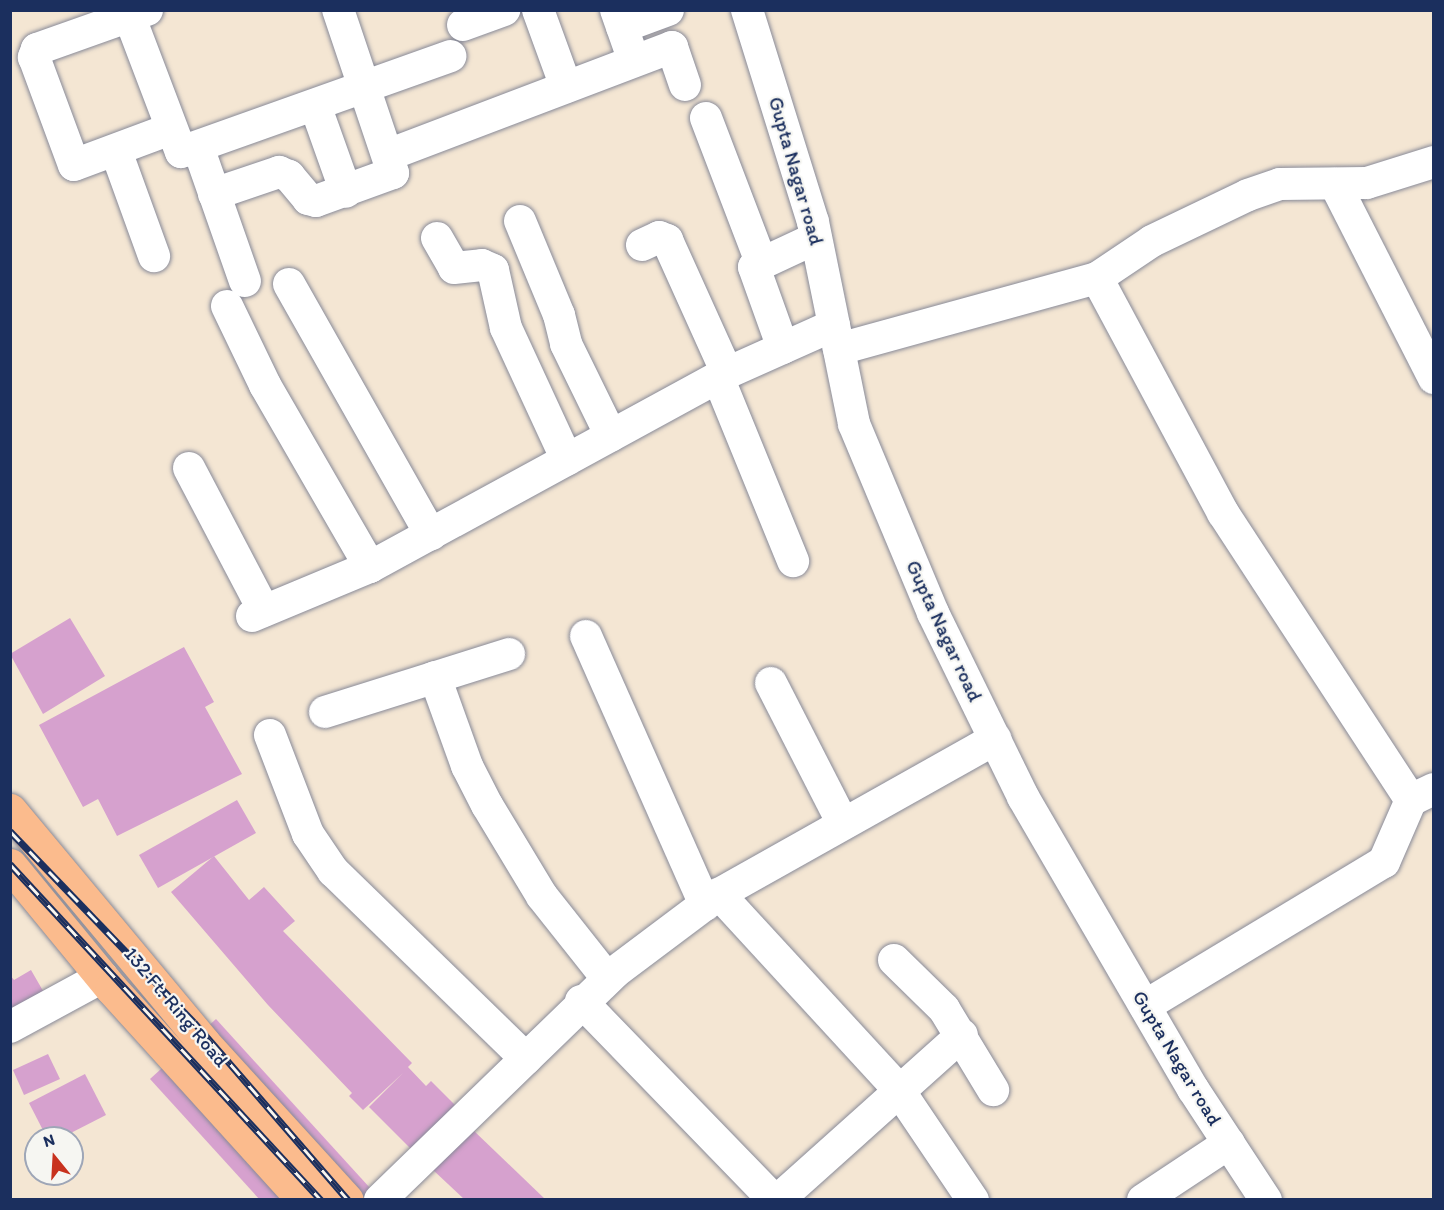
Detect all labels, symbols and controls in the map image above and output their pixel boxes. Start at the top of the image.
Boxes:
street label: Gupta Nagar road [764,95,828,247]
street label: Gupta Nagar road [901,557,987,705]
street label: 132 Ft. Ring Road [119,942,233,1072]
street label: Gupta Nagar road [1128,987,1226,1129]
north arrow [24,1126,84,1186]
text: N [41,1130,57,1151]

